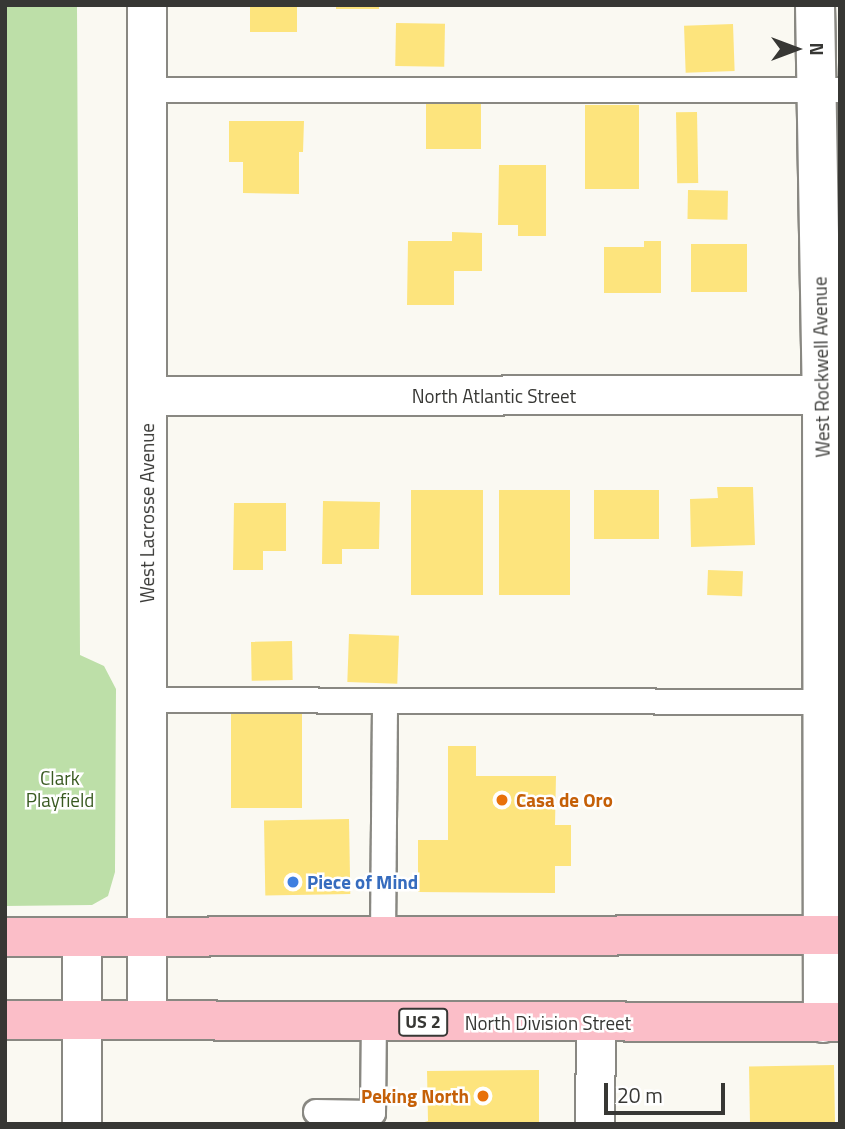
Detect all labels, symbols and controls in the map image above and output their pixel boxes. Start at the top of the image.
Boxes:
north arrow [761,14,831,84]
text: N [803,42,832,56]
street label: West Rockwell Avenue [808,276,834,458]
street label: North Atlantic Street [412,385,576,407]
street label: West Lacrosse Avenue [136,423,158,603]
park label: Clark Playfield [26,767,94,811]
place label: Casa de Oro [516,789,613,811]
marker: Casa de Oro [494,792,510,808]
place label: Piece of Mind [307,871,418,893]
marker: Piece of Mind [285,874,301,890]
road number: US 2 [397,1007,449,1036]
street label: North Division Street [465,1012,631,1034]
scale bar [607,1070,728,1114]
text: 20 m [617,1079,663,1111]
place label: Peking North [361,1085,469,1107]
marker: Peking North [475,1088,491,1104]

